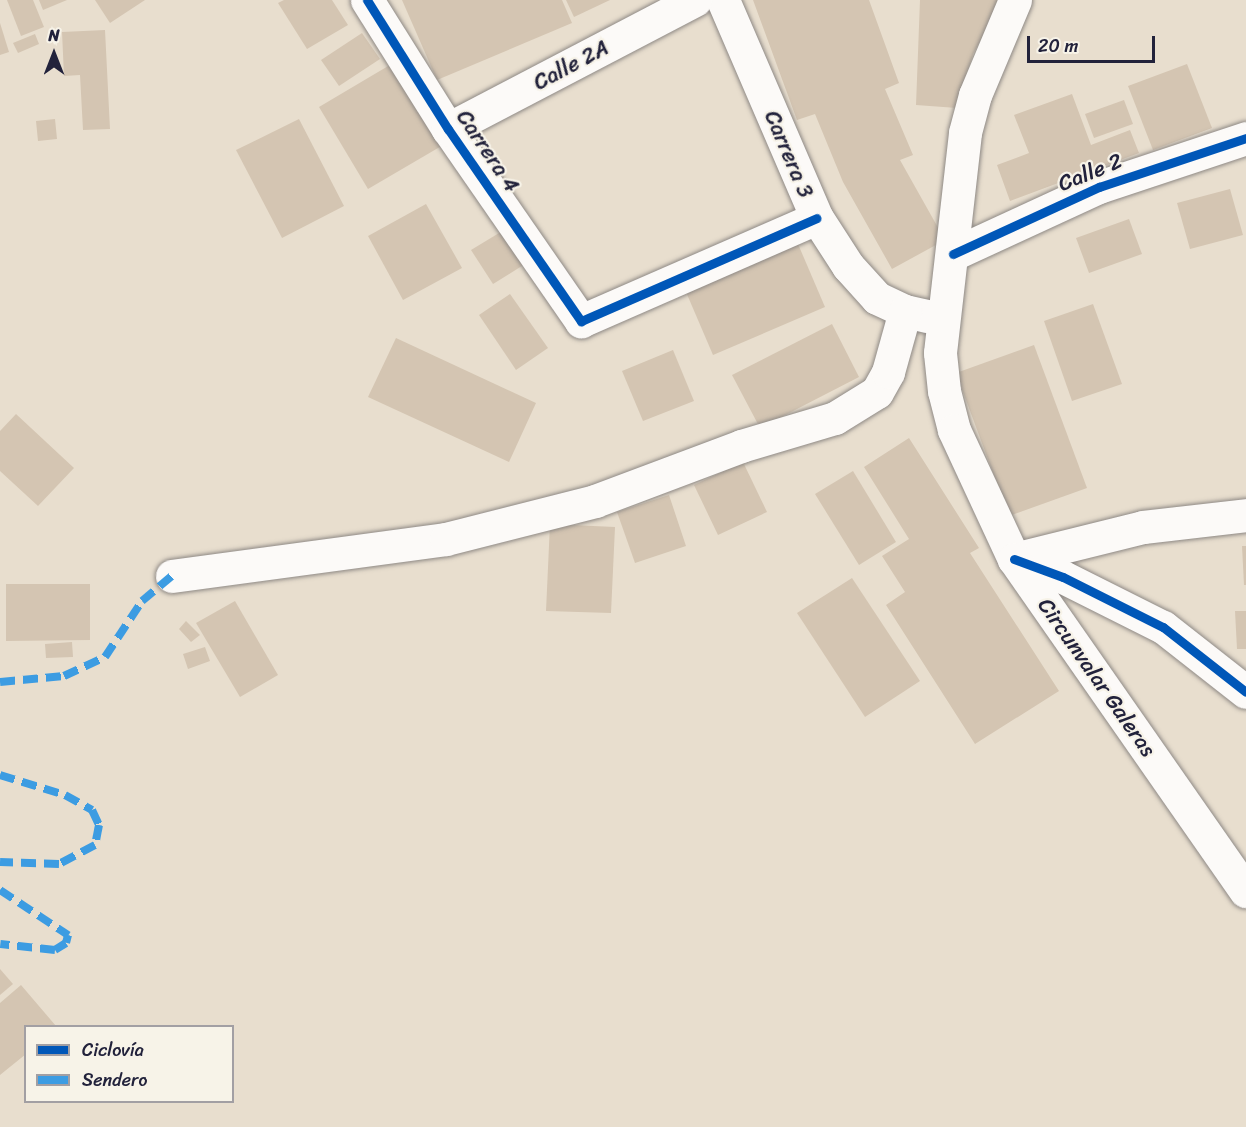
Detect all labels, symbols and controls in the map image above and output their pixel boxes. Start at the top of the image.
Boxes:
text: N [48,21,60,50]
north arrow [24,24,84,84]
scale bar [1030,24,1158,62]
text: 20 m [1038,30,1078,62]
street label: Calle 2A [529,34,613,96]
street label: Carrera 4 [451,105,525,197]
street label: Carrera 3 [759,107,819,201]
street label: Calle 2 [1054,147,1126,197]
street label: Circunvalar Galeras [1032,592,1162,762]
legend [24,1025,234,1103]
text: Ciclovía [82,1034,144,1066]
text: Sendero [82,1064,147,1096]

